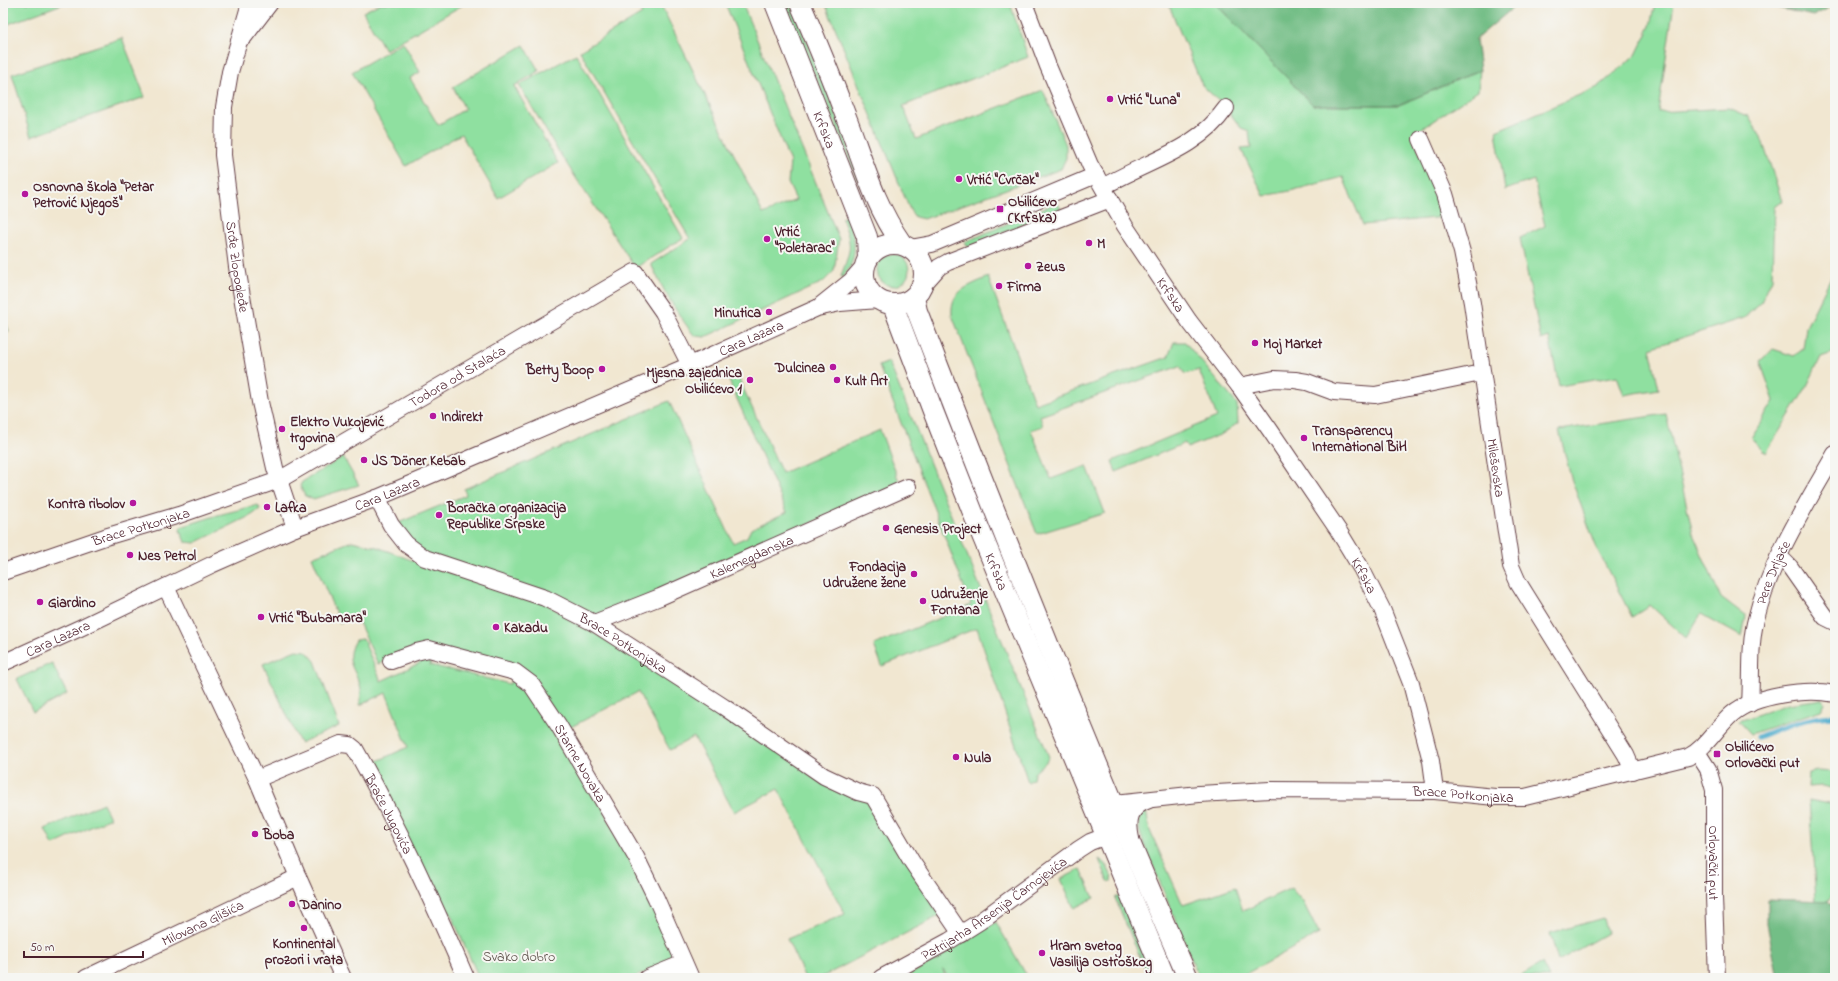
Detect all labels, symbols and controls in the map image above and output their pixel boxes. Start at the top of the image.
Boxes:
place label: Vrtić "Luna" [1117,90,1181,111]
marker: Vrtić "Luna" [1105,94,1115,104]
street label: Krfska [807,108,840,152]
place label: Vrtić "Cvrčak" [966,170,1039,191]
marker: Vrtić "Cvrčak" [954,174,964,184]
place label: Osnovna škola "Petar Petrović Njegoš" [33,177,154,216]
marker: Osnovna škola "Petar Petrović Njegoš" [20,189,30,199]
place label: Obilićevo (Krfska) [1007,192,1057,229]
marker: Obilićevo (Krfska) [995,204,1005,214]
street label: Srđe Zlopogleđe [219,220,254,315]
place label: Vrtić "Poletarac" [774,222,835,259]
marker: Vrtić "Poletarac" [762,234,772,244]
place label: M [1097,234,1106,255]
marker: M [1084,238,1094,248]
place label: Zeus [1036,257,1065,278]
marker: Zeus [1023,261,1033,271]
street label: Krfska [1151,274,1189,317]
place label: Firma [1006,277,1042,298]
marker: Firma [994,281,1004,291]
place label: Minutica [714,303,761,324]
marker: Minutica [764,307,774,317]
street label: Cara Lazara [716,315,787,363]
place label: Moj Market [1263,334,1323,355]
marker: Moj Market [1250,338,1260,348]
street label: Todora od Stalaća [405,341,510,414]
place label: Dulcinea [774,358,825,379]
place label: Betty Boop [525,360,594,383]
marker: Dulcinea [828,362,838,372]
place label: Mjesna zajednica Obilićevo 1 [646,363,743,400]
marker: Betty Boop [597,364,607,374]
place label: Kult Art [845,371,888,392]
marker: Mjesna zajednica Obilićevo 1 [745,375,755,385]
marker: Kult Art [832,375,842,385]
place label: Indirekt [441,407,483,428]
marker: Indirekt [428,411,438,421]
place label: Elektro Vukojević trgovina [289,412,385,451]
place label: Transparency International BiH [1312,421,1407,458]
marker: Elektro Vukojević trgovina [277,424,287,434]
marker: Transparency International BiH [1299,433,1309,443]
street label: Mileševska [1480,437,1510,499]
place label: JS Döner Kebab [372,451,466,472]
marker: JS Döner Kebab [359,455,369,465]
street label: Cara Lazara [352,472,423,517]
place label: Kontra ribolov [48,494,126,515]
marker: Kontra ribolov [128,498,138,508]
place label: Lafka [275,498,307,519]
place label: Boračka organizacija Republike Srpske [446,498,567,535]
marker: Lafka [262,502,272,512]
street label: Brace Potkonjaka [89,503,193,553]
marker: Boračka organizacija Republike Srpske [434,510,444,520]
place label: Genesis Project [894,519,981,540]
marker: Genesis Project [881,523,891,533]
street label: Kalemegdanska [707,530,797,586]
street label: Pere Drljače [1752,537,1797,607]
place label: Nes Petrol [138,546,197,567]
marker: Nes Petrol [125,550,135,560]
street label: Krfska [978,550,1013,594]
street label: Krfska [1345,554,1381,598]
place label: Fondacija Udružene žene [823,557,907,594]
marker: Fondacija Udružene žene [909,569,919,579]
place label: Udruženje Fontana [930,584,989,621]
place label: Giardino [48,593,96,614]
marker: Udruženje Fontana [918,596,928,606]
marker: Giardino [35,597,45,607]
place label: Vrtić "Bubamara" [268,608,367,629]
street label: Brace Potkonjaka [574,608,671,680]
marker: Vrtić "Bubamara" [256,612,266,622]
street label: Cara Lazara [23,616,94,663]
place label: Kakadu [504,618,548,639]
marker: Kakadu [491,622,501,632]
street label: Starine Novaka [548,720,611,807]
place label: Obilićevo Orlovački put [1725,737,1800,774]
place label: Nula [964,748,992,769]
marker: Obilićevo Orlovački put [1712,749,1722,759]
marker: Nula [951,752,961,762]
street label: Braće Jugovića [358,770,417,858]
street label: Brace Potkonjaka [1412,782,1514,809]
place label: Boba [262,825,295,846]
street label: Orlovački put [1702,825,1723,901]
marker: Boba [250,829,260,839]
street label: Patrijarha Arsenija Čarnojevića [918,852,1072,966]
street label: Milovana Glišića [159,895,248,952]
place label: Danino [299,895,341,916]
marker: Danino [287,899,297,909]
marker: Kontinental prozori i vrata [299,923,309,933]
scale bar [24,933,143,959]
place label: Kontinental prozori i vrata [265,934,344,971]
place label: Hram svetog Vasilija Ostroškog [1049,936,1153,975]
text: 50 m [30,939,54,957]
park label: Svako dobro [483,947,555,968]
marker: Hram svetog Vasilija Ostroškog [1037,948,1047,958]

